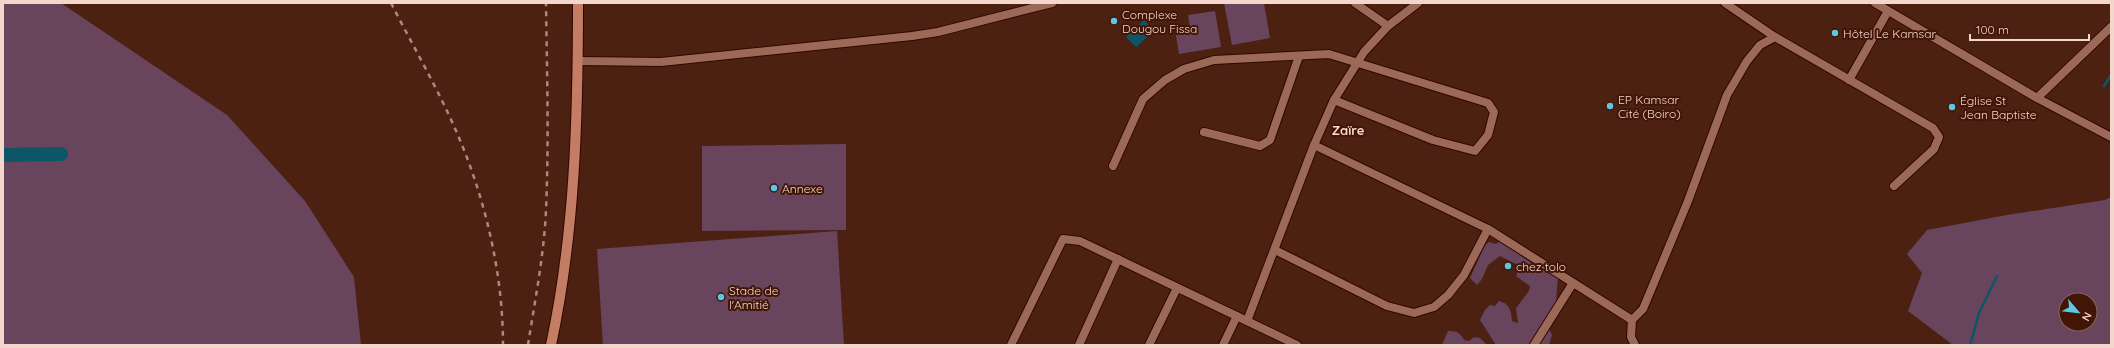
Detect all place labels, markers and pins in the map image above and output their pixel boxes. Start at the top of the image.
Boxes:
place label: Complexe Dougou Fissa [1122,7,1197,36]
marker: Complexe Dougou Fissa [1109,16,1119,26]
place label: Hôtel Le Kamsar [1843,26,1936,41]
marker: Hôtel Le Kamsar [1830,28,1840,38]
place label: EP Kamsar Cité (Boiro) [1618,92,1681,121]
place label: Église St Jean Baptiste [1960,93,2037,122]
marker: EP Kamsar Cité (Boiro) [1605,101,1615,111]
marker: Église St Jean Baptiste [1947,102,1957,112]
place label: Annexe [782,181,823,196]
marker: Annexe [769,183,779,193]
place label: chez tolo [1516,259,1566,274]
marker: chez tolo [1503,261,1513,271]
place label: Stade de l'Amitié [729,283,779,312]
marker: Stade de l'Amitié [716,292,726,302]

